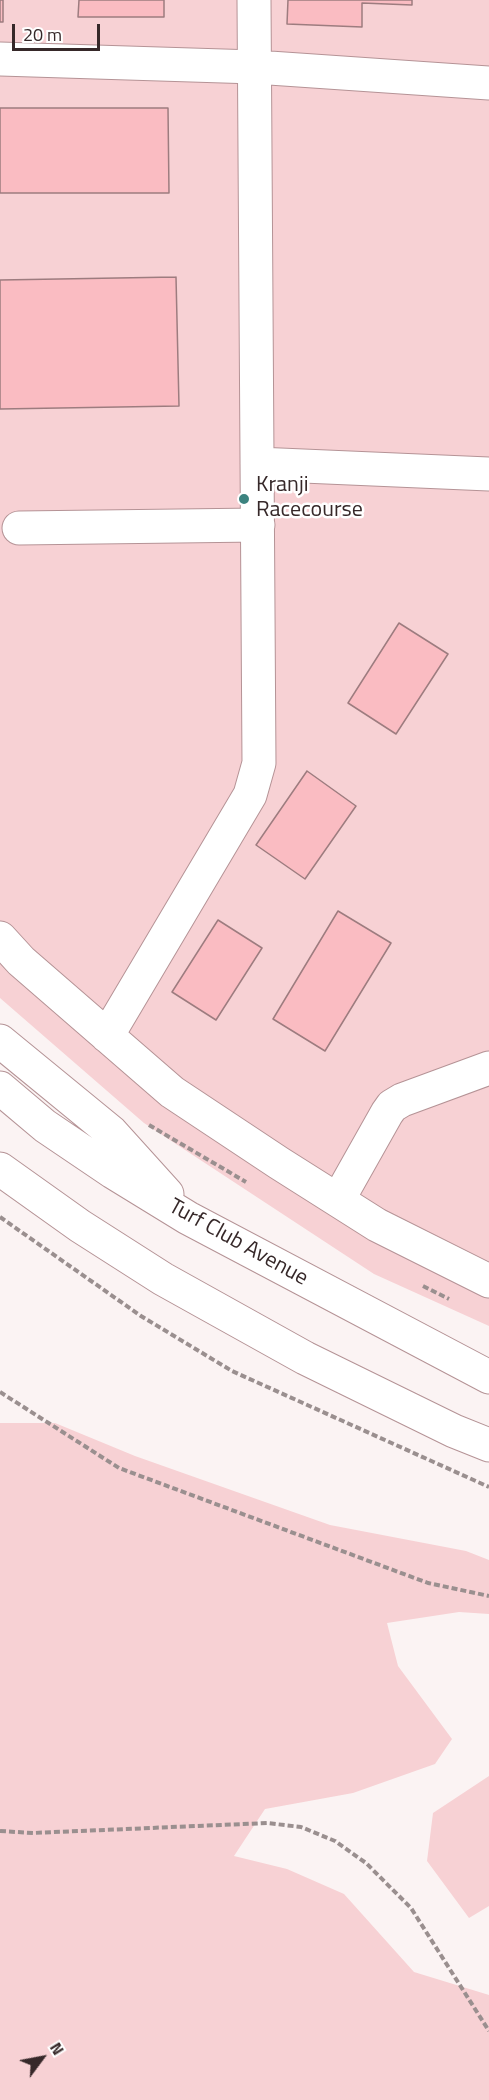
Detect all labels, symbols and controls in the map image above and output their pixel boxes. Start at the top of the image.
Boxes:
scale bar [15,12,104,50]
text: 20 m [23,21,62,48]
place label: Kranji Racecourse [256,473,363,524]
marker: Kranji Racecourse [237,492,251,506]
street label: Turf Club Avenue [164,1194,312,1292]
north arrow [12,2028,72,2088]
text: N [44,2037,70,2060]

